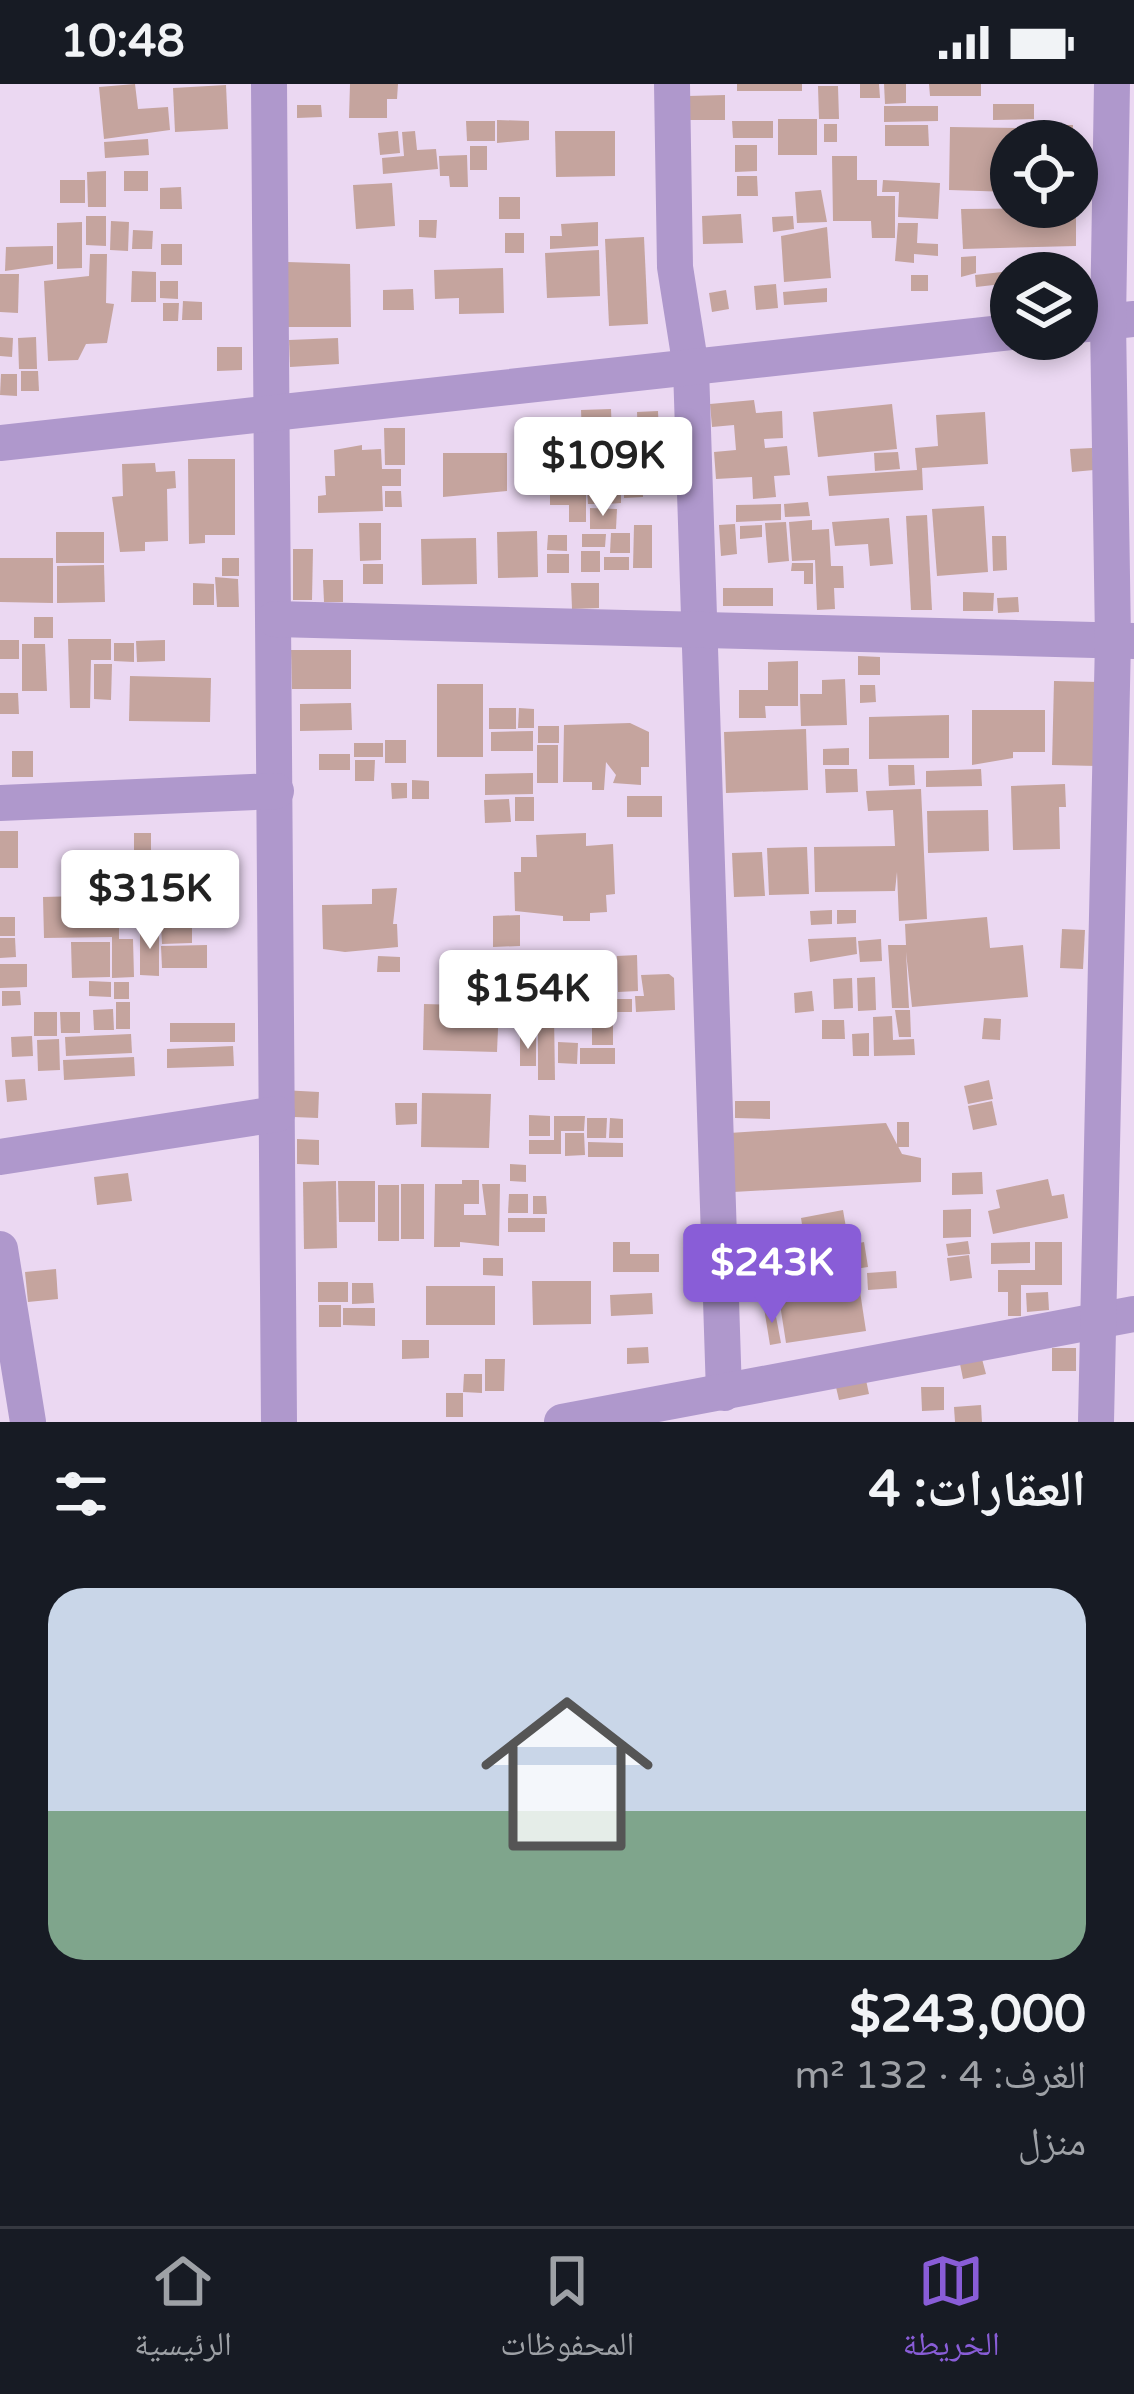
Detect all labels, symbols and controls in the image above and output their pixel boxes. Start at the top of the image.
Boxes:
text: 10:48 [60,15,185,69]
map controls [990,120,1098,360]
button: locate [990,120,1098,228]
button: layers [990,252,1098,360]
pin: $109K [519,417,687,519]
text: $109K [541,432,665,479]
pin: $315K [66,850,234,952]
text: $315K [88,865,212,912]
pin: $154K [444,950,612,1052]
text: $154K [466,965,590,1012]
pin: $243K [688,1224,856,1326]
text: $243K [710,1239,834,1286]
text: العقارات: 4 [869,1459,1086,1521]
icon: filters [48,1461,114,1527]
icon: home [459,1666,675,1882]
text: $243,000 [849,1984,1086,2046]
text: الغرف: 4 · 132 m² [794,2052,1086,2099]
text: منزل [1018,2119,1086,2166]
tab: الرئيسية [134,2248,232,2376]
tab: المحفوظات [500,2248,634,2376]
tab: الخريطة [903,2248,1000,2376]

